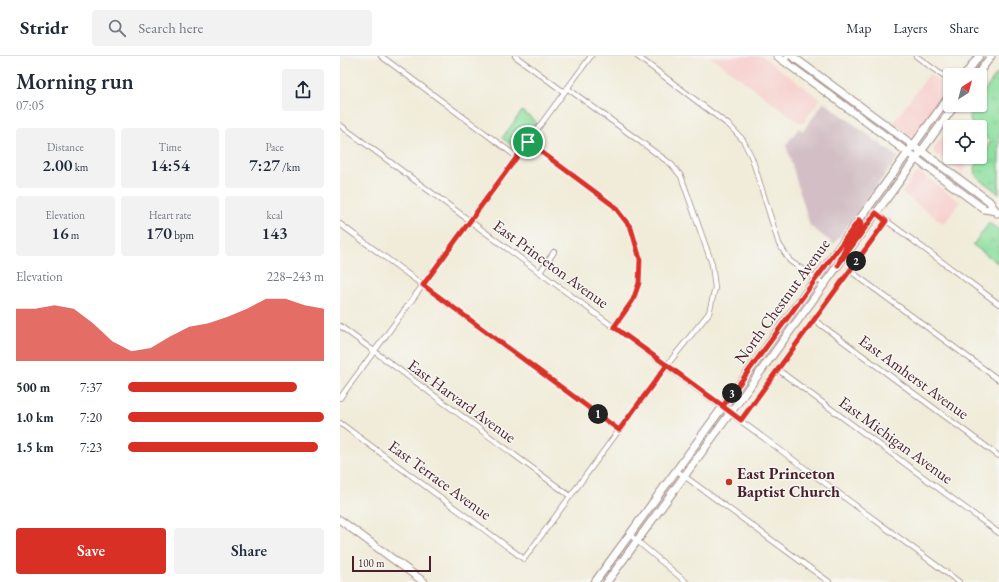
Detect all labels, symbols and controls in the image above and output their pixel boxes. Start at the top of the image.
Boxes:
search box [92,10,372,46]
text: Stridr [20,15,68,40]
icon: search [106,17,128,39]
text: Search here [138,18,203,37]
text: Map [846,19,871,37]
text: Layers [893,19,928,37]
text: Share [950,19,979,37]
text: Morning run [16,67,134,96]
north arrow [943,68,987,112]
map controls [943,68,987,164]
button: share [282,69,324,111]
text: 07:05 [16,97,44,114]
button: locate [943,120,987,164]
pin [511,125,545,159]
icon: arrive [517,131,539,153]
text: Distance [47,140,84,154]
text: Time [159,140,181,154]
text: Pace [265,140,284,154]
text: 2.00 [42,154,73,176]
text: 14:54 [150,154,190,176]
text: 7:27 [249,154,280,176]
text: km [73,160,88,174]
text: /km [280,160,300,174]
text: Elevation [46,208,85,222]
text: Heart rate [149,208,191,222]
text: kcal [266,208,283,222]
street label: East Princeton Avenue [489,215,613,313]
text: 16 [51,222,69,244]
text: 170 [146,222,172,244]
text: 143 [262,222,288,244]
text: m [69,228,79,242]
text: bpm [172,228,194,242]
street label: North Chestnut Avenue [730,234,834,368]
pin: 2 [846,251,866,271]
text: 2 [853,254,859,268]
text: Elevation [16,268,63,285]
text: 228–243 m [267,268,324,285]
street label: East Amherst Avenue [855,330,973,424]
street label: East Harvard Avenue [404,355,520,447]
text: 500 m [16,379,50,396]
text: 7:37 [80,379,102,396]
pin: 3 [722,383,742,403]
text: 3 [729,386,735,400]
street label: East Michigan Avenue [835,391,957,489]
pin: 1 [588,404,608,424]
text: 1 [595,407,601,421]
text: 1.0 km [16,409,54,426]
text: 7:20 [80,409,102,426]
street label: East Terrace Avenue [384,436,496,524]
text: 1.5 km [16,439,54,456]
text: 7:23 [80,439,102,456]
place label: East Princeton Baptist Church [737,463,840,502]
marker: East Princeton Baptist Church [724,477,734,487]
button: Save [16,528,166,574]
button: Share [174,528,324,574]
scale bar [352,554,431,573]
text: 100 m [358,556,385,570]

